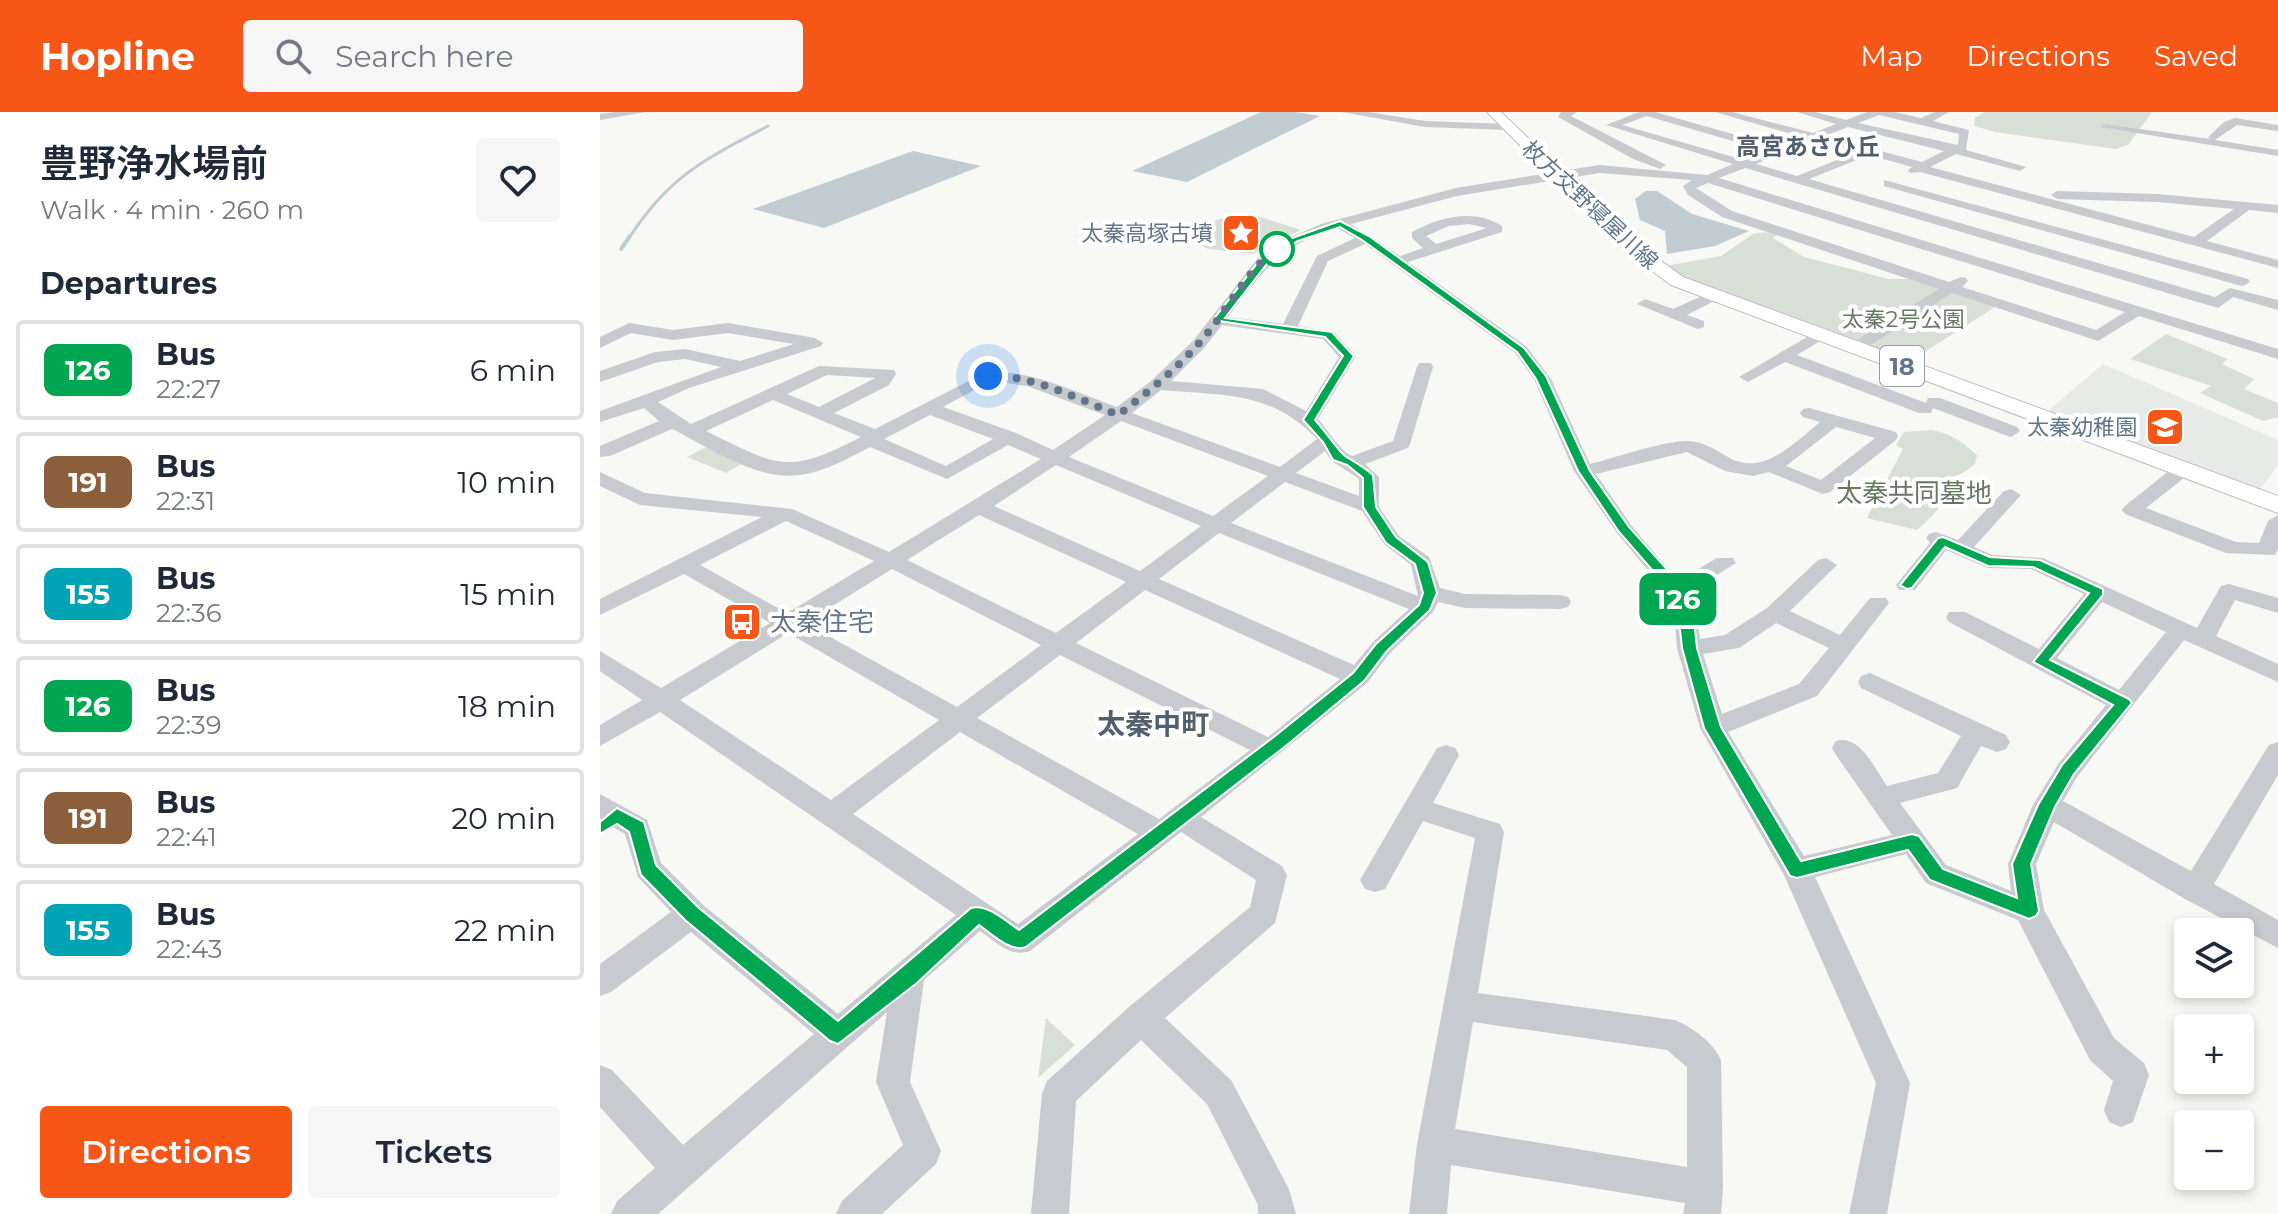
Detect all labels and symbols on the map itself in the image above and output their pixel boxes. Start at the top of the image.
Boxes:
district label: 高宮あさひ丘 [1736,132,1880,161]
street label: 枚方交野寝屋川線 [1516,135,1664,275]
place icon: 太秦高塚古墳 [1220,212,1262,254]
place label: 太秦高塚古墳 [1081,220,1213,247]
unlabelled marker [1260,232,1294,266]
park label: 太秦2号公園 [1842,306,1964,333]
road number: 18 [1880,346,1924,386]
your location [968,356,1008,396]
school or university icon: 太秦幼稚園 [2144,406,2186,448]
place label: 太秦幼稚園 [2027,414,2137,441]
park label: 太秦共同墓地 [1836,477,1992,509]
line badge: 126 [1632,573,1724,625]
bus stop icon: 太秦住宅 [721,601,763,643]
place label: 太秦住宅 [770,606,874,638]
district label: 太秦中町 [1097,707,1209,741]

